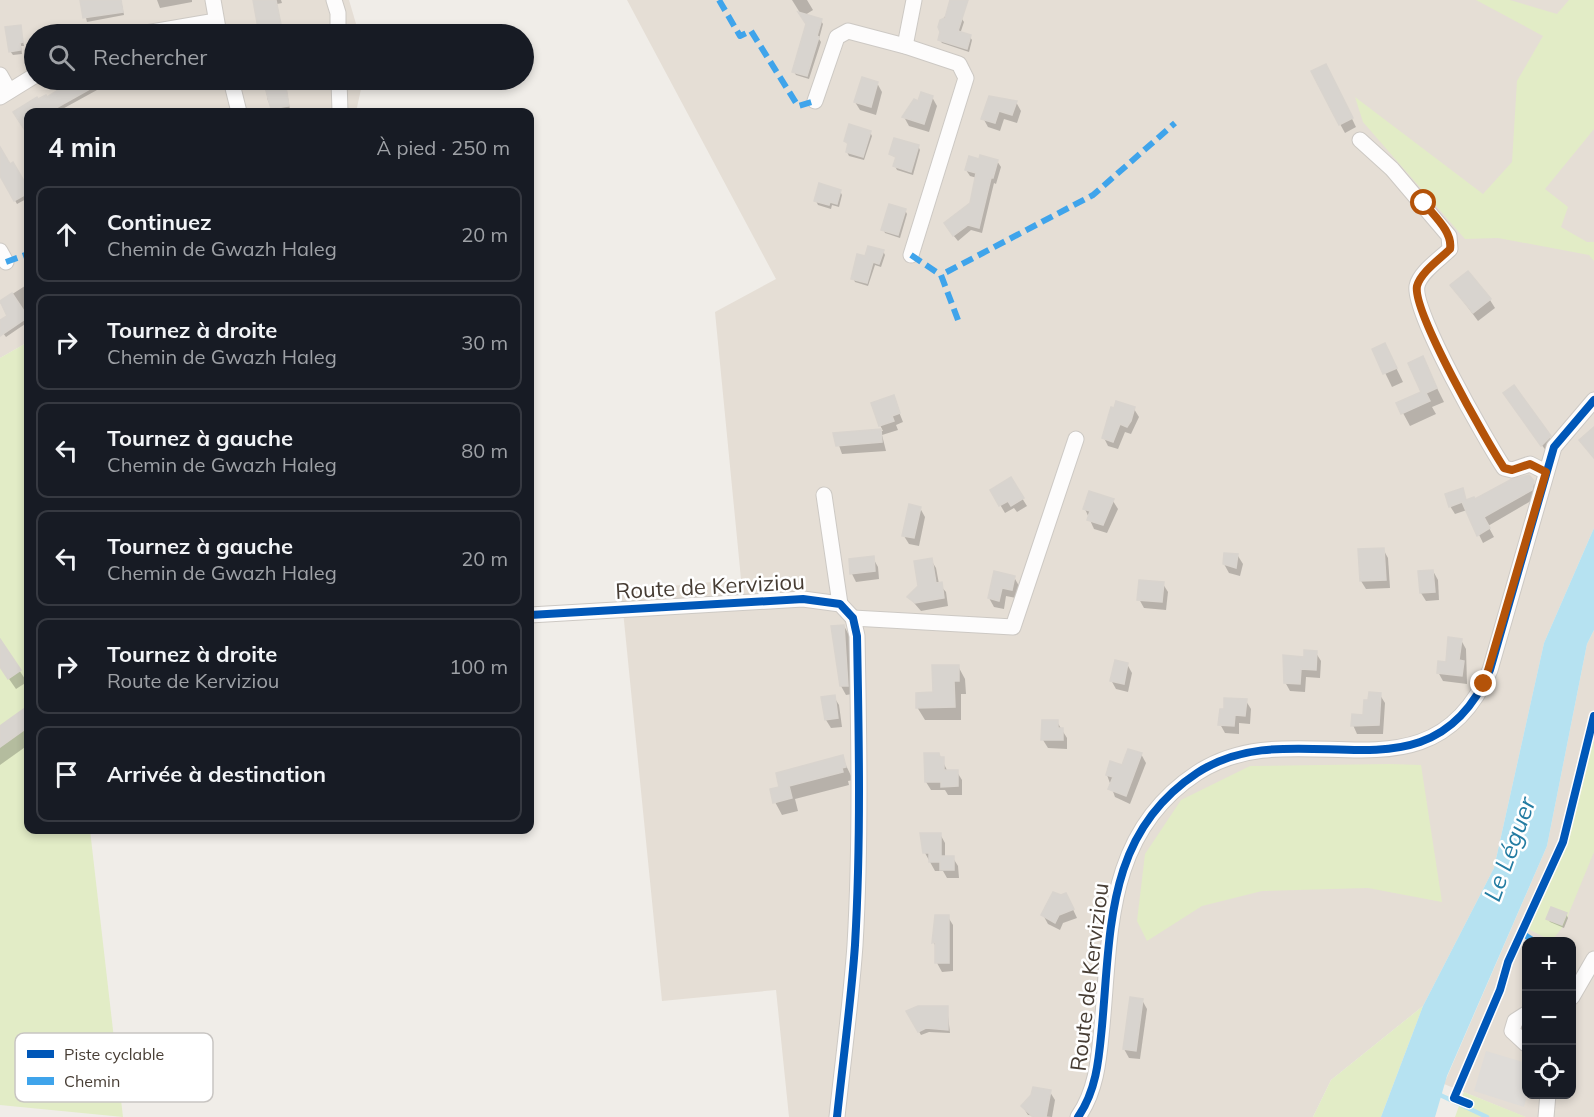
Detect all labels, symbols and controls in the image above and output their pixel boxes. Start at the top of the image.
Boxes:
search box [24,24,534,90]
icon: search [45,41,78,74]
text: Rechercher [93,43,207,71]
text: 4 min [48,131,117,164]
text: À pied · 250 m [377,135,510,160]
route start [1410,189,1436,215]
text: Continuez [107,208,212,236]
icon: ahead [50,218,83,251]
text: 20 m [461,222,508,247]
text: Chemin de Gwazh Haleg [107,236,337,261]
text: Tournez à droite [107,316,277,344]
icon: right [50,326,83,359]
text: 30 m [461,330,508,355]
text: Chemin de Gwazh Haleg [107,344,337,369]
text: Tournez à gauche [107,424,293,452]
icon: left [50,434,83,467]
text: 80 m [461,438,508,463]
text: Chemin de Gwazh Haleg [107,452,337,477]
text: Tournez à gauche [107,532,293,560]
icon: left [50,542,83,575]
text: 20 m [461,546,508,571]
text: Chemin de Gwazh Haleg [107,560,337,585]
street label: Route de Kerviziou [615,567,805,605]
text: Tournez à droite [107,640,277,668]
icon: right [50,650,83,683]
text: 100 m [449,654,508,679]
text: Route de Kerviziou [107,668,279,693]
route end [1470,670,1496,696]
icon: arrive [50,758,83,791]
text: Arrivée à destination [107,760,326,788]
water label: Le Léguer [1476,792,1542,905]
street label: Route de Kerviziou [1064,881,1114,1073]
map controls [1522,937,1576,1099]
button: + [1522,937,1576,991]
button: − [1522,991,1576,1045]
legend [15,1033,213,1102]
text: Piste cyclable [64,1044,164,1064]
button: locate [1522,1045,1576,1099]
text: Chemin [64,1071,120,1091]

